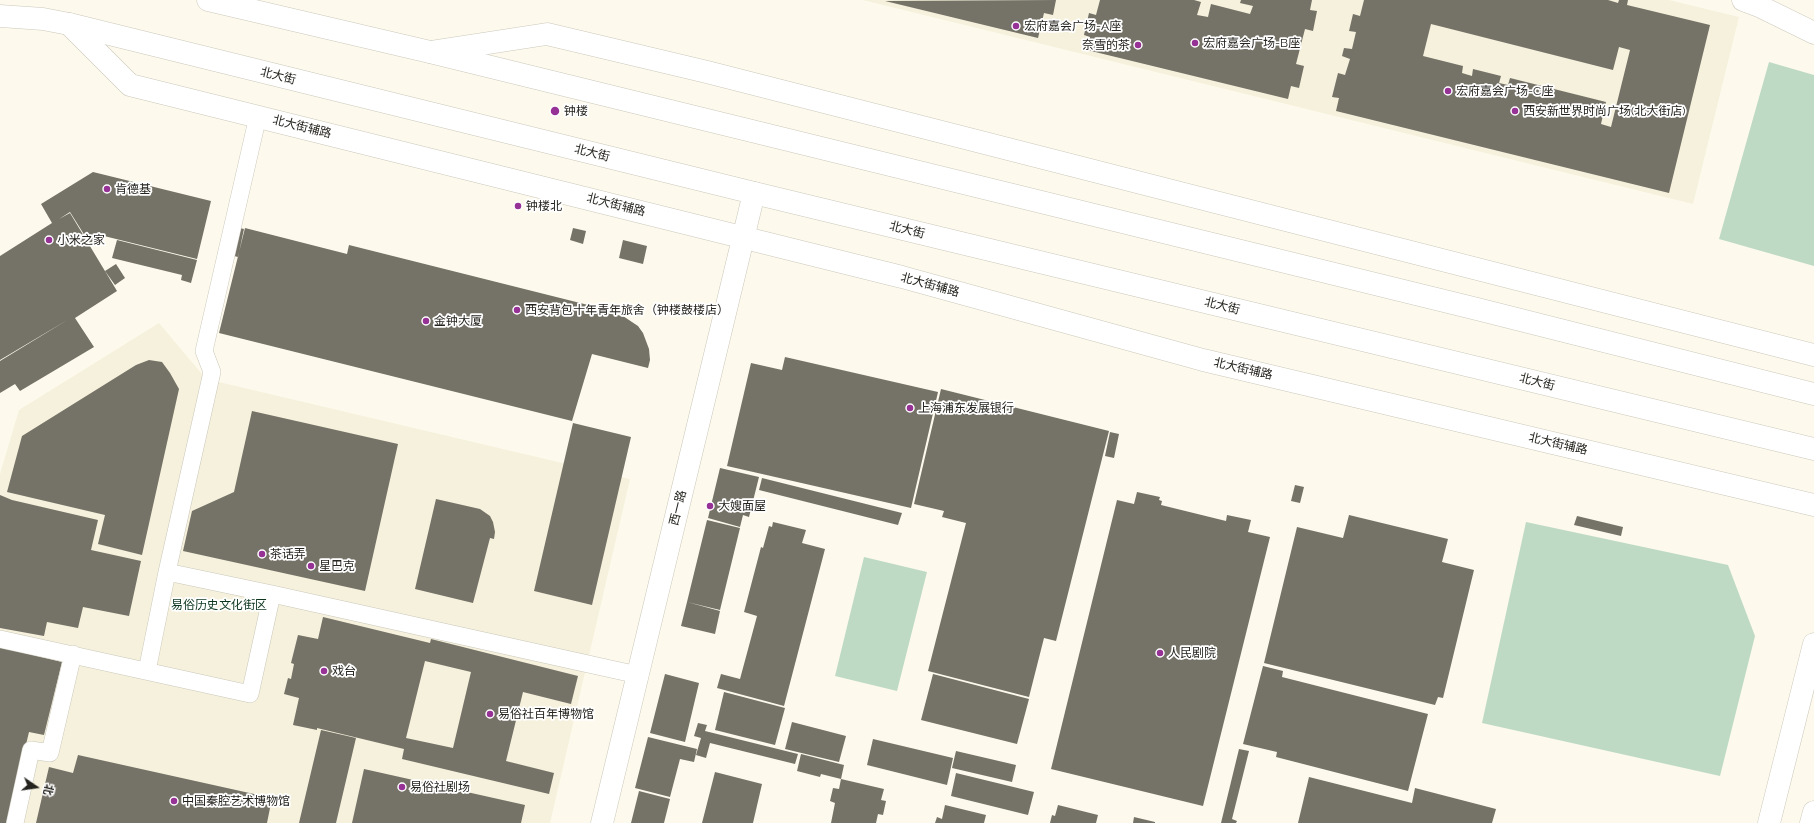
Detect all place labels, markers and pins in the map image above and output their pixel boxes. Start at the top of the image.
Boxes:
place label: 宏府嘉会广场-A座 [1024,19,1121,33]
marker: 宏府嘉会广场-A座 [1011,21,1021,31]
place label: 宏府嘉会广场-B座 [1203,36,1300,50]
place label: 奈雪的茶 [1082,38,1130,52]
marker: 宏府嘉会广场-B座 [1190,38,1200,48]
marker: 奈雪的茶 [1133,40,1143,50]
place label: 宏府嘉会广场-C座 [1456,84,1553,98]
marker: 宏府嘉会广场-C座 [1443,86,1453,96]
place label: 钟楼 [564,104,588,118]
place label: 西安新世界时尚广场(北大街店) [1523,104,1685,118]
marker: 钟楼 [549,105,561,117]
marker: 西安新世界时尚广场(北大街店) [1510,106,1520,116]
place label: 肯德基 [115,182,151,196]
marker: 肯德基 [102,184,112,194]
place label: 钟楼北 [526,199,562,213]
marker: 钟楼北 [513,201,523,211]
place label: 小米之家 [57,233,105,247]
marker: 小米之家 [44,235,54,245]
place label: 西安背包十年青年旅舍（钟楼鼓楼店） [525,303,729,317]
marker: 西安背包十年青年旅舍（钟楼鼓楼店） [512,305,522,315]
place label: 金钟大厦 [434,314,482,328]
marker: 金钟大厦 [421,316,431,326]
place label: 上海浦东发展银行 [918,401,1014,415]
marker: 上海浦东发展银行 [905,403,915,413]
place label: 大嫂面屋 [718,499,766,513]
marker: 大嫂面屋 [705,501,715,511]
place label: 茶话弄 [270,547,306,561]
marker: 茶话弄 [257,549,267,559]
place label: 星巴克 [319,559,355,573]
marker: 星巴克 [306,561,316,571]
place label: 人民剧院 [1168,646,1216,660]
marker: 人民剧院 [1155,648,1165,658]
place label: 戏台 [332,664,356,678]
marker: 戏台 [319,666,329,676]
place label: 易俗社百年博物馆 [498,707,594,721]
marker: 易俗社百年博物馆 [485,709,495,719]
place label: 易俗社剧场 [410,780,470,794]
marker: 易俗社剧场 [397,782,407,792]
place label: 中国秦腔艺术博物馆 [182,794,290,808]
marker: 中国秦腔艺术博物馆 [169,796,179,806]

